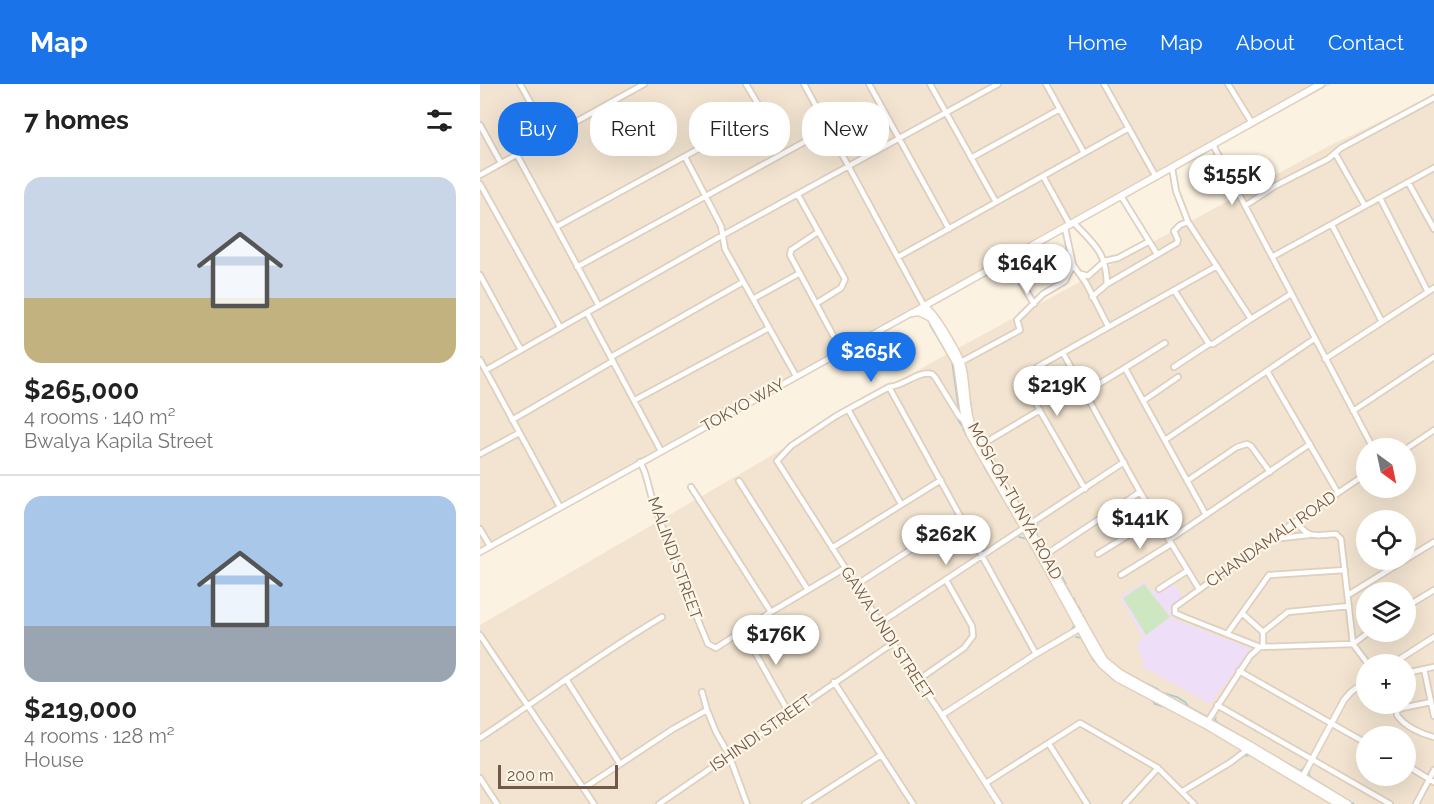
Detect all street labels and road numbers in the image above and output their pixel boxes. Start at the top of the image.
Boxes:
street label: TOKYO WAY [698,374,789,436]
street label: MOSI-OA-TUNYA ROAD [964,419,1066,583]
street label: CHANDAMALI ROAD [1202,487,1340,591]
street label: MALINDI STREET [644,494,706,622]
street label: GAWA UNDI STREET [837,563,937,703]
street label: ISHINDI STREET [706,691,816,775]

